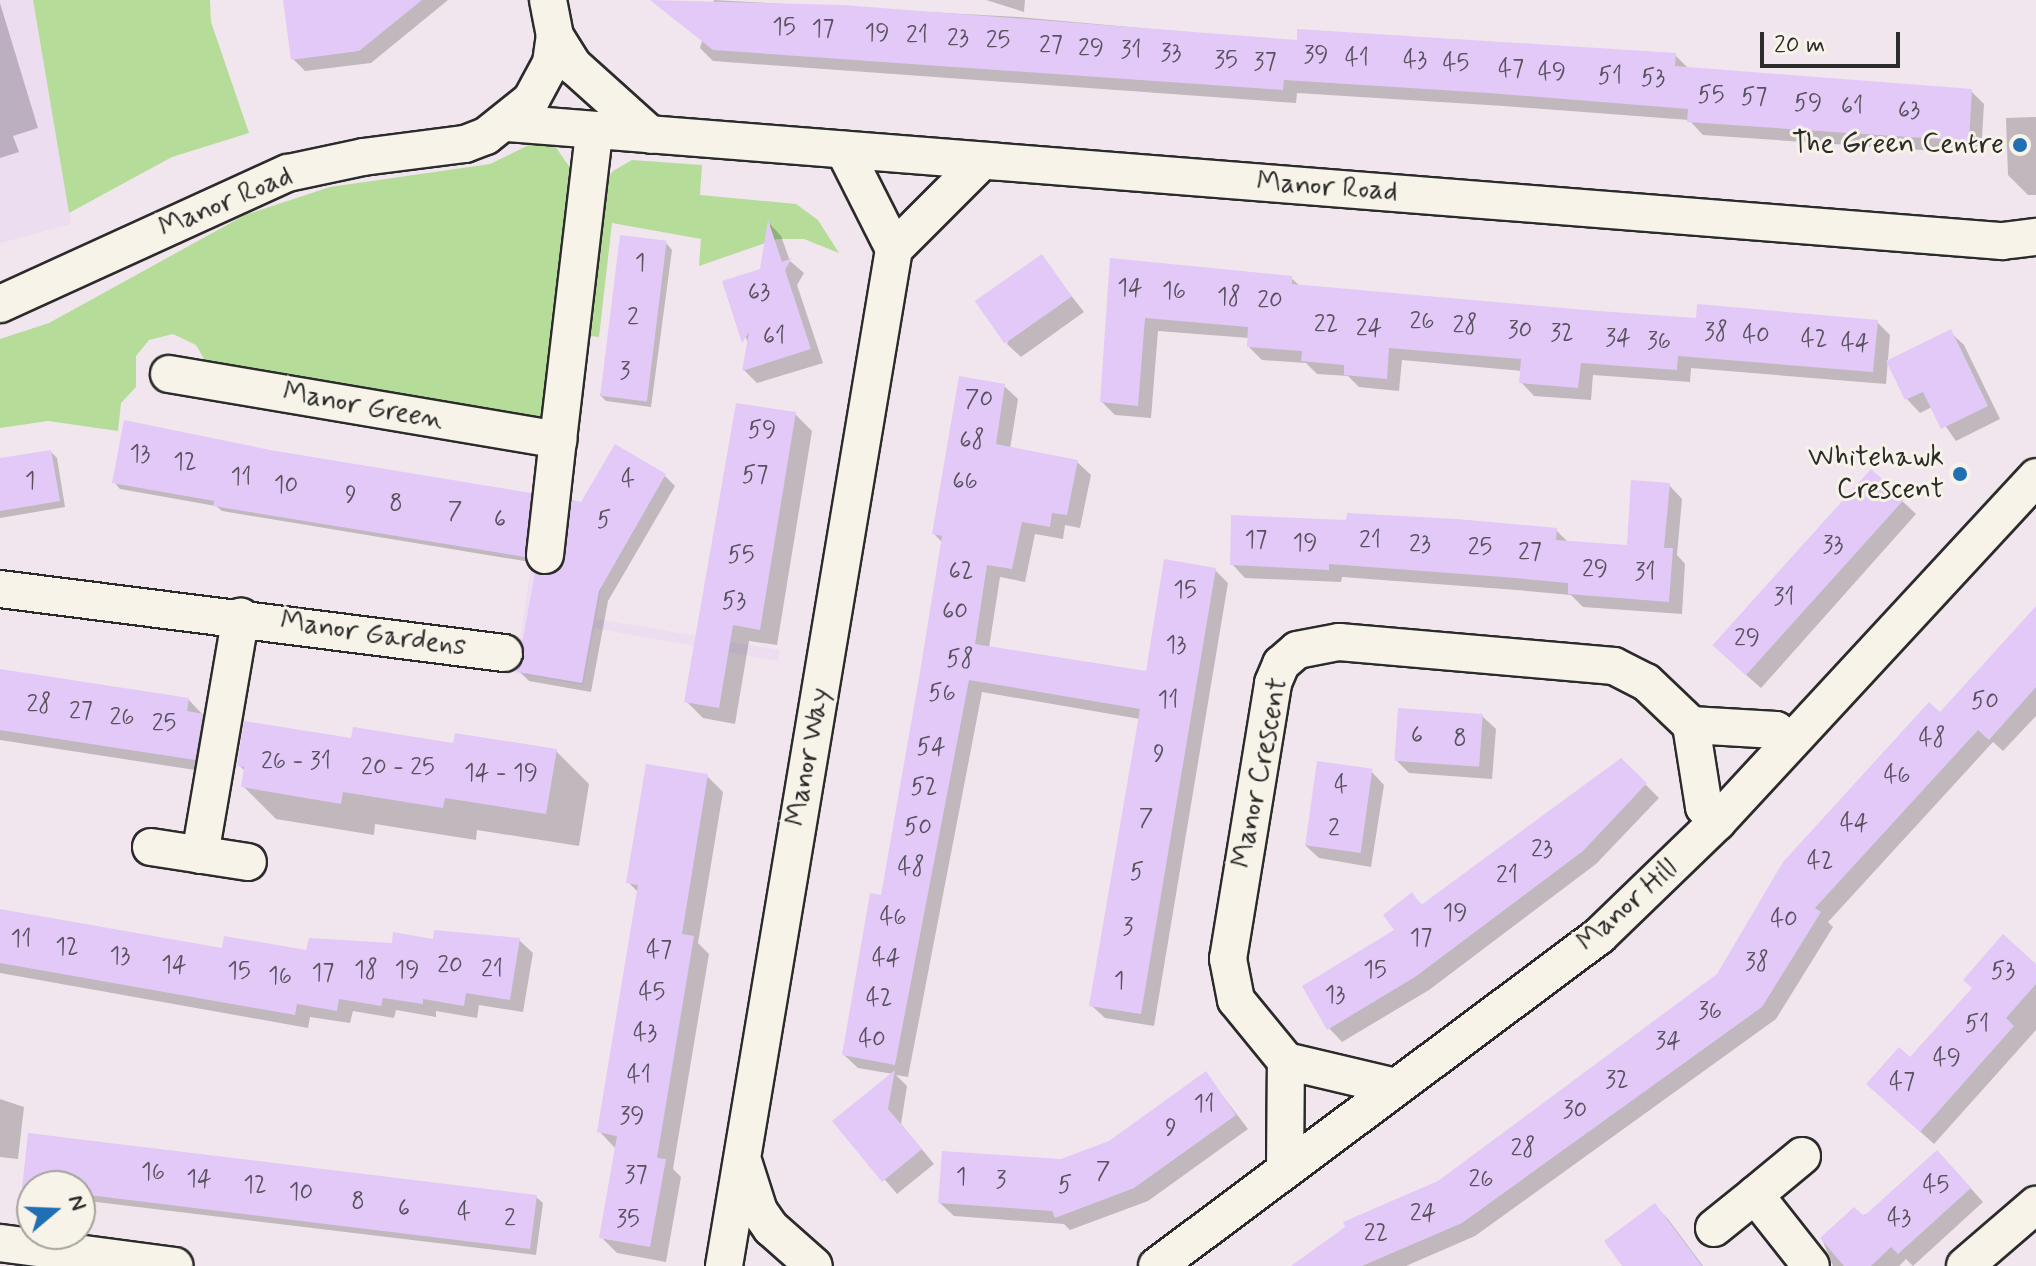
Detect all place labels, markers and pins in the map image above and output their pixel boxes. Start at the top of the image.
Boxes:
place label: The Green Centre [1783,128,2004,162]
marker: The Green Centre [2011,136,2029,154]
place label: Whitehawk Crescent [1808,441,1944,507]
marker: Whitehawk Crescent [1951,465,1969,483]

